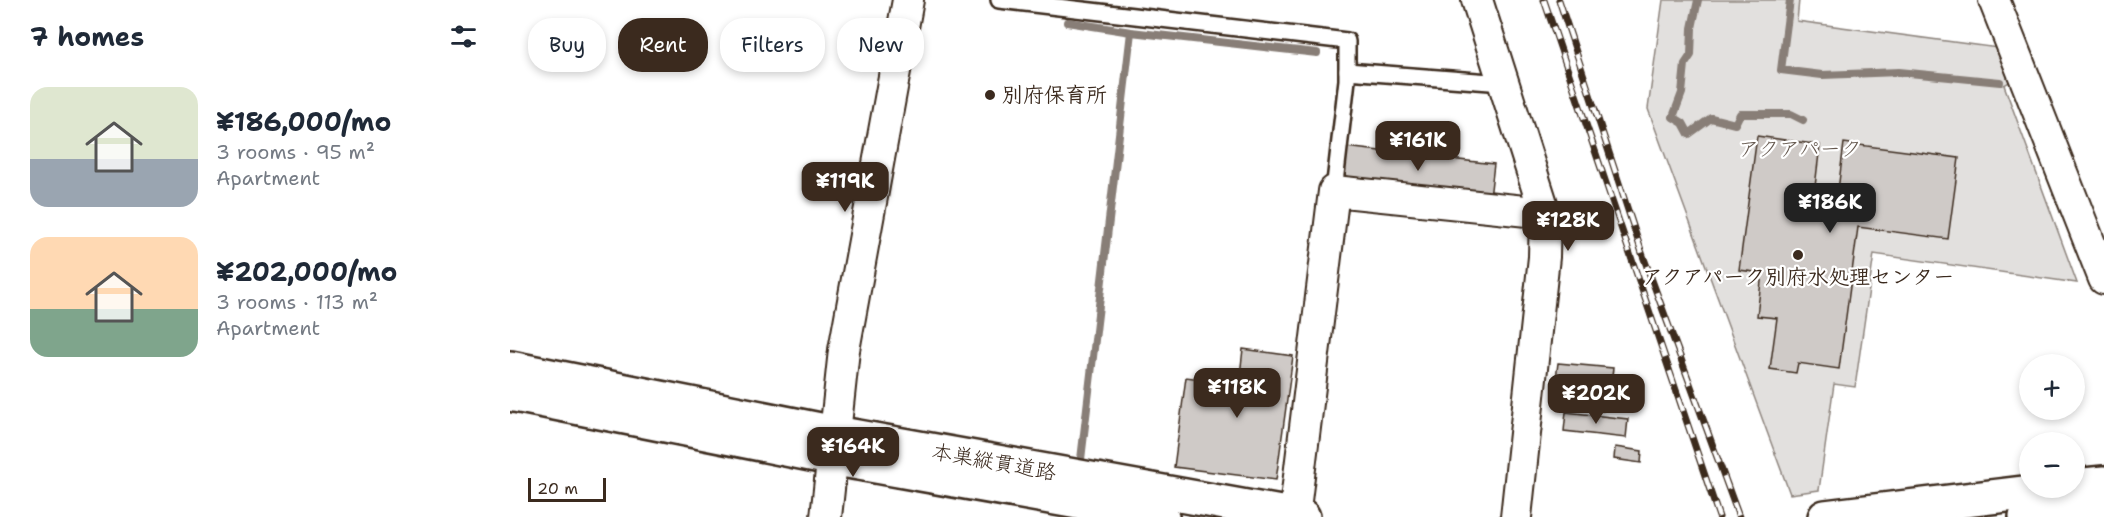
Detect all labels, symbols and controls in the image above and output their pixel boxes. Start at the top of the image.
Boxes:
chip: Buy [528,18,606,72]
chip: Rent [618,18,708,72]
chip: Filters [720,18,825,72]
chip: New [837,18,924,72]
text: 7 homes [30,19,144,54]
icon: filters [447,20,480,53]
place label: 別府保育所 [1002,81,1107,109]
marker: 別府保育所 [983,88,997,102]
text: ¥186,000/mo [216,104,391,139]
icon: home [78,111,150,183]
pin: ¥161K [1376,121,1460,172]
text: ¥161K [1389,127,1447,153]
park label: アクアパーク [1738,135,1862,163]
text: 3 rooms · 95 m² [216,139,375,165]
pin: ¥119K [803,162,887,213]
text: Apartment [216,165,320,191]
text: ¥119K [816,168,874,194]
pin: ¥186K [1788,183,1872,234]
text: ¥186K [1798,189,1862,215]
pin: ¥128K [1526,201,1610,252]
text: ¥128K [1536,207,1600,233]
marker: アクアパーク別府水処理センター [1791,248,1805,262]
text: ¥202,000/mo [216,254,398,289]
icon: home [78,261,150,333]
place label: アクアパーク別府水処理センター [1642,263,1954,291]
text: 3 rooms · 113 m² [216,289,378,315]
text: Apartment [216,315,320,341]
map controls [2019,354,2085,498]
button: + [2019,354,2085,420]
pin: ¥118K [1195,368,1279,419]
text: ¥118K [1208,374,1266,400]
pin: ¥202K [1554,374,1638,425]
text: ¥202K [1562,380,1630,406]
pin: ¥164K [811,427,895,478]
button: − [2019,432,2085,498]
text: ¥164K [821,433,885,459]
street label: 本巣縦貫道路 [930,437,1058,487]
scale bar [528,475,606,502]
text: 20 m [537,478,578,499]

